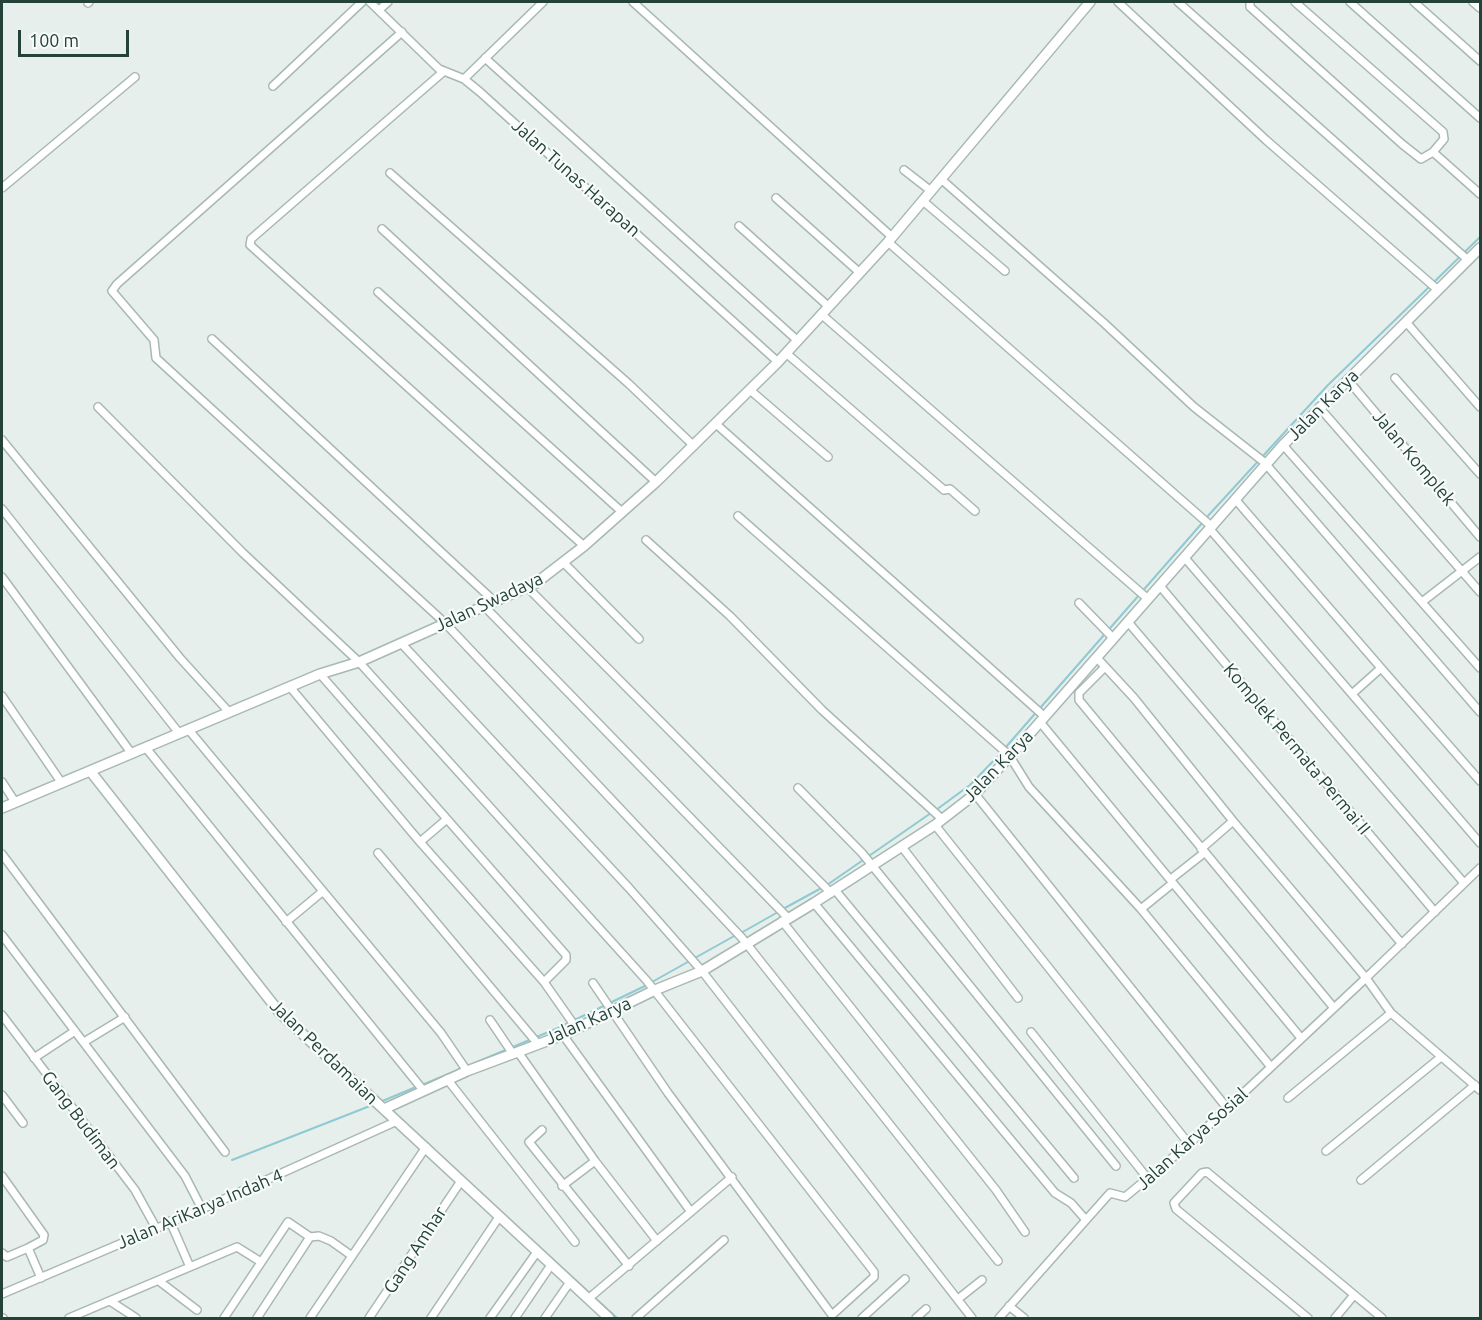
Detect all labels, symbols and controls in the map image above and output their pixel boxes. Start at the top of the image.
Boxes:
scale bar [21,18,132,56]
text: 100 m [29,30,79,50]
street label: Jalan Tunas Harapan [507,115,645,241]
street label: Jalan Karya [1283,365,1363,445]
street label: Jalan Komplek [1368,406,1460,510]
street label: Jalan Swadaya [432,568,546,636]
street label: Komplek Permata Permai II [1219,659,1375,839]
street label: Jalan Karya [958,725,1038,807]
street label: Jalan Karya [542,992,634,1050]
street label: Jalan Perdamaian [265,995,383,1109]
street label: Gang Budiman [37,1067,125,1173]
street label: Jalan Karya Sosial [1132,1083,1252,1195]
street label: Jalan AriKarya Indah 4 [114,1164,286,1254]
street label: Gang Amhar [379,1202,451,1298]

